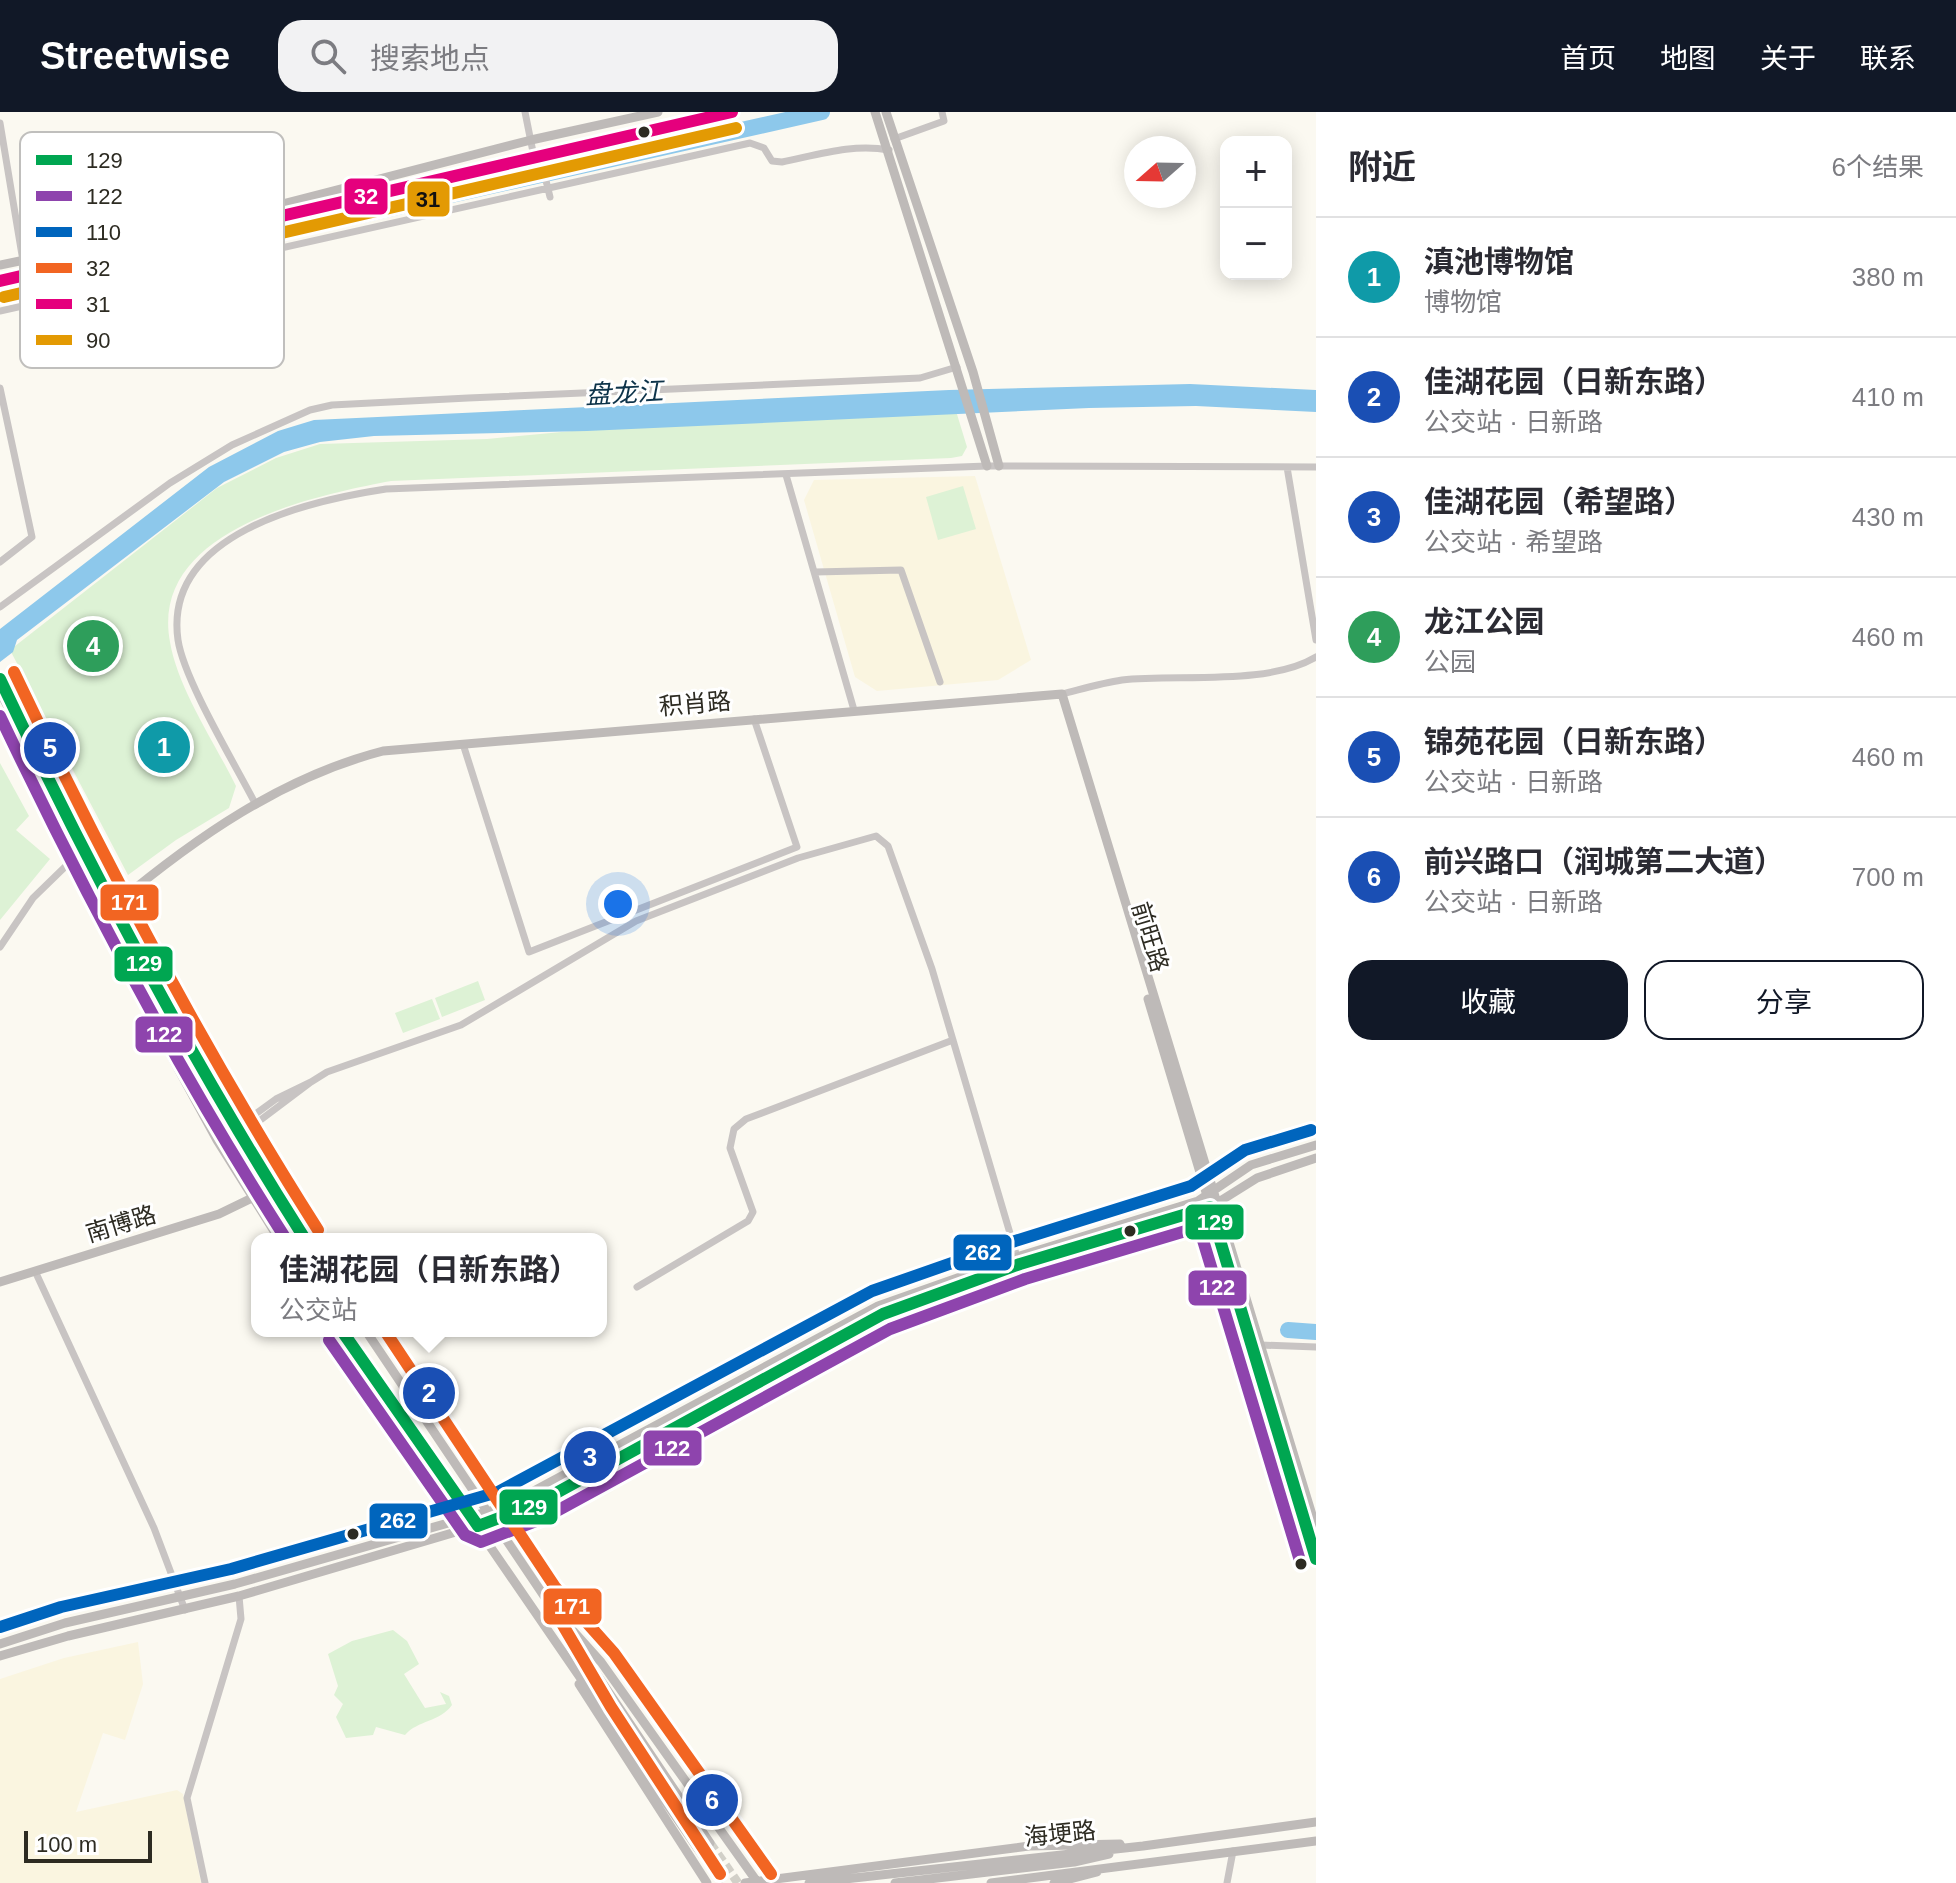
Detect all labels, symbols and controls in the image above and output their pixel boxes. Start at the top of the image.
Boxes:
search box [278,20,838,92]
icon: search [306,34,350,78]
text: Streetwise [40,35,230,77]
text: 搜索地点 [370,42,490,75]
text: 首页 [1560,43,1616,74]
text: 地图 [1660,43,1716,74]
text: 关于 [1760,43,1816,74]
text: 联系 [1860,43,1916,74]
unlabelled marker [636,124,652,140]
legend [20,132,284,368]
north arrow [1124,136,1196,208]
map controls [1220,136,1292,280]
button: + [1220,136,1292,208]
text: 129 [86,148,123,173]
text: 附近 [1348,148,1416,186]
text: 6个结果 [1832,152,1924,182]
line badge: 32 [343,177,389,216]
line badge: 31 [406,180,451,218]
text: 122 [86,184,123,209]
text: 32 [354,184,378,209]
text: 31 [416,187,440,212]
button: − [1220,208,1292,280]
text: 110 [86,220,121,245]
text: 滇池博物馆 [1424,245,1574,278]
text: 32 [86,256,110,281]
text: 1 [1367,262,1381,292]
text: 380 m [1852,262,1924,292]
text: 博物馆 [1424,287,1502,317]
text: 31 [86,292,110,317]
text: 90 [86,328,110,353]
text: 佳湖花园（日新东路） [1424,365,1724,398]
water label: 盘龙江 [584,376,667,410]
text: 2 [1367,382,1381,412]
text: 410 m [1852,382,1924,412]
text: 公交站 · 日新路 [1424,407,1603,437]
text: 佳湖花园（希望路） [1424,485,1694,518]
text: 3 [1367,502,1381,532]
text: 430 m [1852,502,1924,532]
text: 公交站 · 希望路 [1424,527,1603,557]
text: 龙江公园 [1424,605,1544,638]
pin: 4 [67,616,119,676]
text: 4 [1367,622,1381,652]
text: 460 m [1852,622,1924,652]
text: 公园 [1424,647,1476,677]
street label: 积肖路 [658,687,732,720]
pin: 1 [138,717,190,777]
pin: 5 [24,718,76,778]
text: 锦苑花园（日新东路） [1424,725,1724,758]
text: 5 [1367,742,1381,772]
text: 460 m [1852,742,1924,772]
text: 公交站 · 日新路 [1424,767,1603,797]
text: 前兴路口（润城第二大道） [1424,845,1784,878]
text: 6 [1367,862,1381,892]
text: 700 m [1852,862,1924,892]
line badge: 171 [99,883,160,922]
your location [598,884,638,924]
text: 公交站 · 日新路 [1424,887,1603,917]
text: 171 [111,890,147,915]
street label: 前旺路 [1127,898,1174,975]
line badge: 129 [113,945,174,983]
text: 129 [126,951,162,976]
button: 收藏 [1348,960,1628,1040]
button: 分享 [1644,960,1924,1040]
line badge: 122 [134,1015,194,1054]
text: 122 [146,1022,182,1047]
street label: 南博路 [82,1200,159,1247]
line badge: 129 [1184,1203,1245,1241]
text: 129 [1197,1210,1233,1235]
unlabelled marker [1122,1223,1138,1239]
popup [251,1233,607,1337]
line badge: 262 [952,1233,1013,1272]
text: 262 [965,1240,1001,1265]
text: 佳湖花园（日新东路） [279,1253,579,1286]
line badge: 122 [1187,1269,1248,1307]
text: 122 [1199,1275,1235,1300]
text: 公交站 [279,1295,357,1325]
pin: 2 [403,1363,455,1423]
pin: 3 [564,1427,616,1487]
line badge: 122 [642,1429,703,1467]
text: 122 [654,1436,690,1461]
line badge: 129 [498,1488,559,1526]
text: 129 [511,1495,547,1520]
line badge: 262 [368,1502,429,1540]
text: 262 [380,1508,416,1533]
unlabelled marker [345,1526,361,1542]
unlabelled marker [1293,1556,1309,1572]
line badge: 171 [542,1587,603,1626]
text: 171 [554,1594,590,1619]
pin: 6 [686,1770,738,1830]
street label: 海埂路 [1023,1816,1097,1851]
scale bar [24,1827,152,1863]
text: 100 m [36,1832,97,1857]

